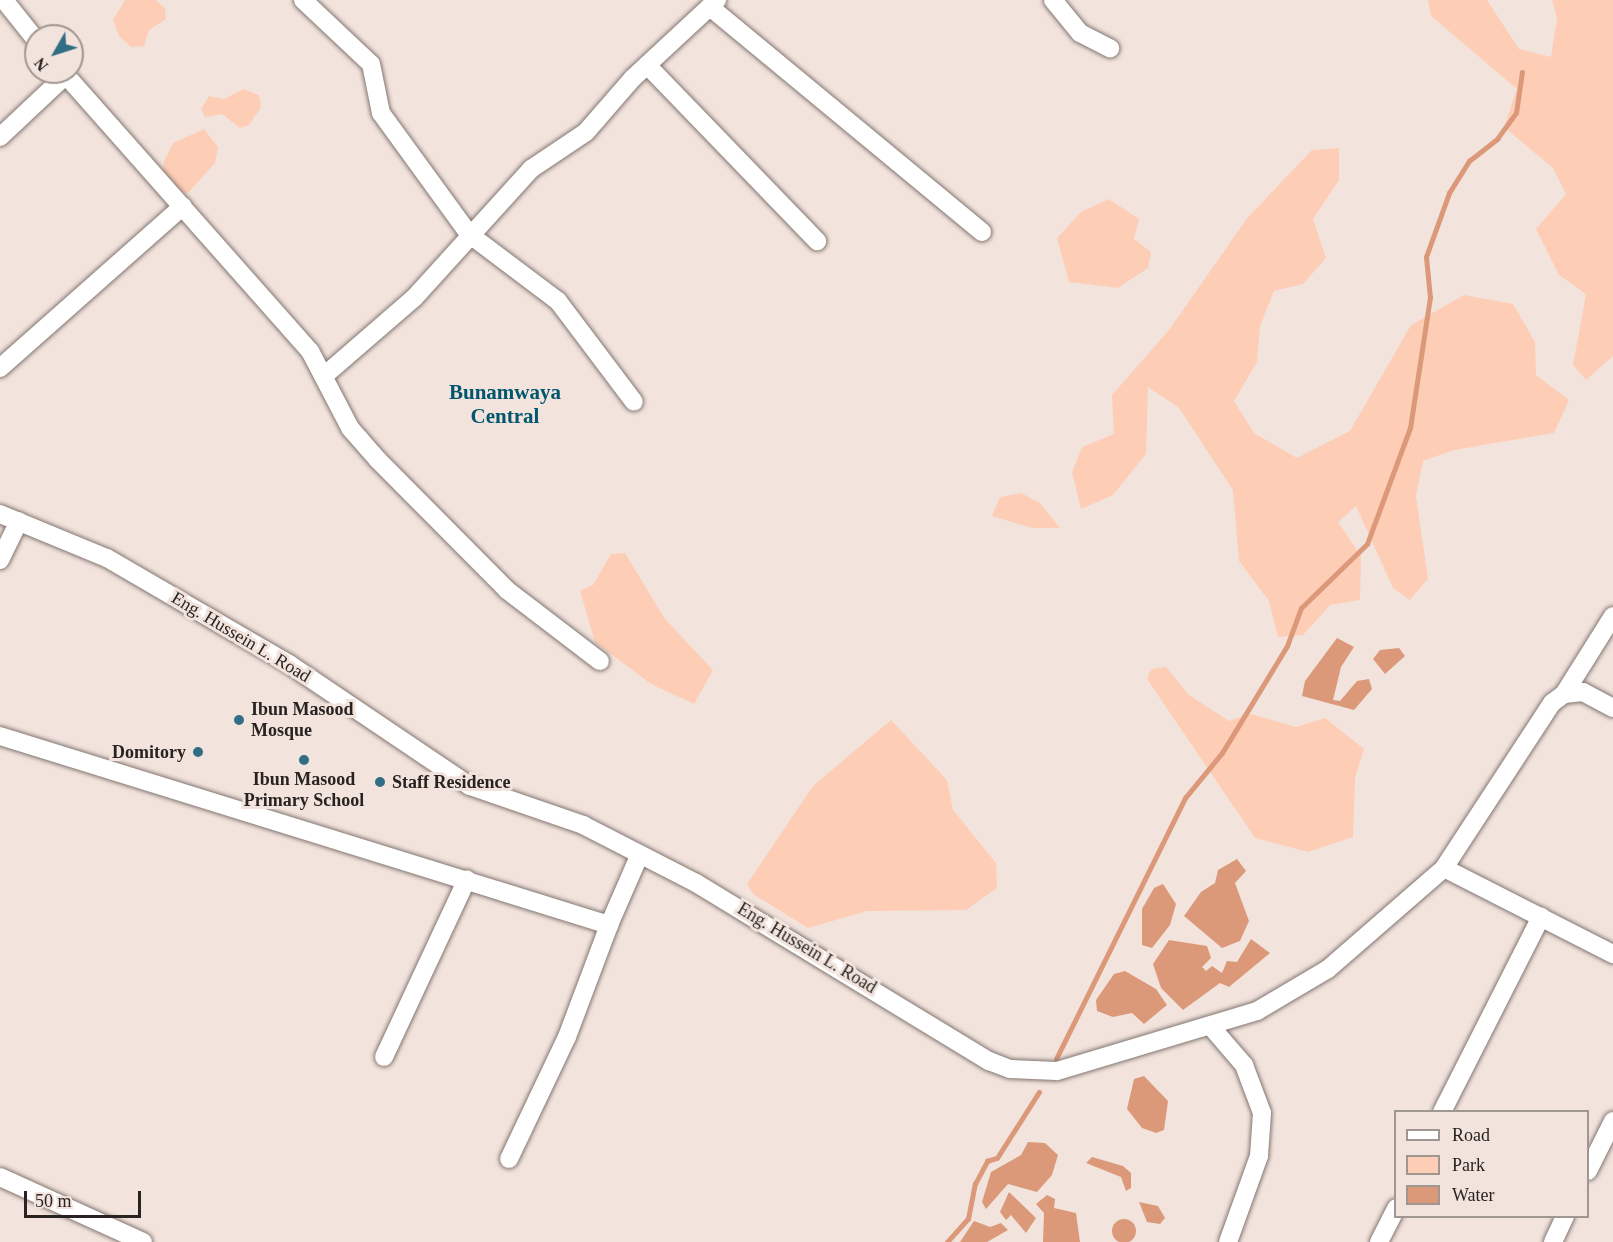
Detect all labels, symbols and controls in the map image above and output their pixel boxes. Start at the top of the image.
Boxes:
north arrow [24,24,84,84]
text: N [31,55,51,74]
district label: Bunamwaya Central [449,379,561,429]
street label: Eng. Hussein L. Road [168,587,314,687]
place label: Ibun Masood Mosque [251,699,354,742]
marker: Ibun Masood Mosque [232,713,246,727]
place label: Domitory [112,741,186,763]
marker: Domitory [191,745,205,759]
marker: Ibun Masood Primary School [297,753,311,767]
place label: Ibun Masood Primary School [244,769,364,812]
place label: Staff Residence [392,771,510,793]
marker: Staff Residence [373,775,387,789]
street label: Eng. Hussein L. Road [734,898,880,998]
legend [1394,1110,1589,1218]
text: Road [1452,1125,1490,1145]
text: Park [1452,1155,1485,1175]
scale bar [27,1179,144,1217]
text: Water [1452,1185,1495,1205]
text: 50 m [35,1191,72,1211]

